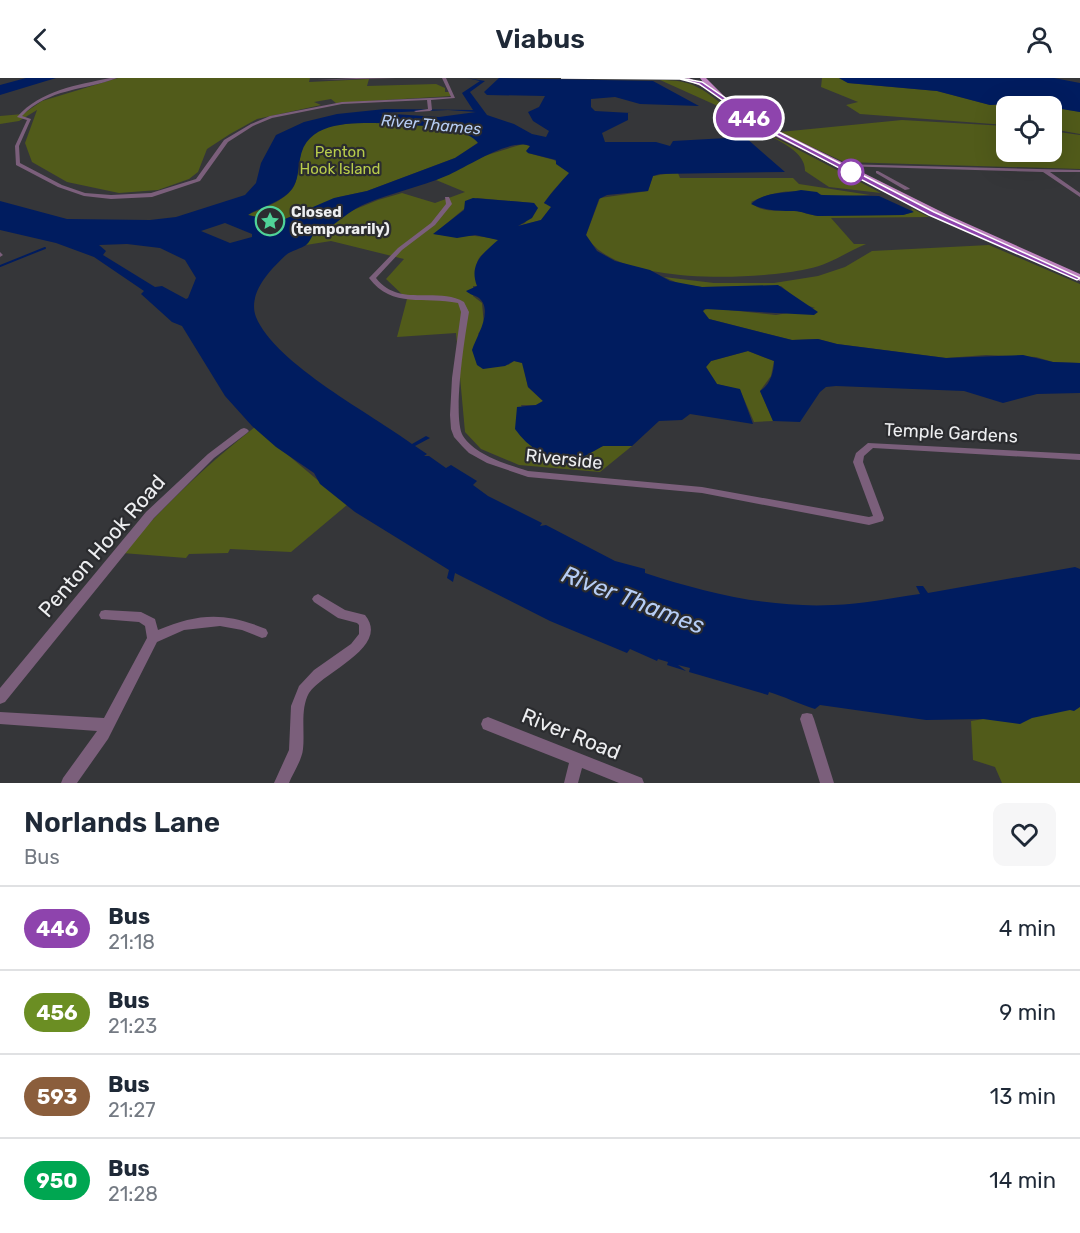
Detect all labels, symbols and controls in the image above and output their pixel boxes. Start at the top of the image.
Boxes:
icon: back [24,23,57,56]
text: Viabus [495,23,585,55]
icon: person [1023,23,1056,56]
map controls [996,96,1062,162]
button: locate [996,96,1062,162]
line badge: 446 [714,98,783,138]
text: 446 [728,106,770,131]
water label: River Thames [380,111,482,138]
park label: Penton Hook Island [300,143,380,178]
unlabelled marker [838,159,864,185]
place label: Closed (temporarily) [291,203,390,238]
place icon: Closed (temporarily) [254,205,286,237]
street label: Temple Gardens [883,419,1019,447]
street label: Riverside [525,444,603,474]
street label: Penton Hook Road [33,469,170,622]
water label: River Thames [558,560,708,640]
street label: River Road [518,702,624,765]
button: heart [993,803,1056,866]
text: Norlands Lane [24,806,220,839]
text: Bus [24,845,60,869]
text: Bus [108,903,150,930]
text: 4 min [999,915,1056,942]
text: 446 [36,916,78,941]
text: 21:18 [108,930,155,954]
text: Bus [108,987,150,1014]
text: 9 min [999,999,1056,1026]
text: 456 [36,1000,78,1025]
text: 21:23 [108,1014,157,1038]
text: Bus [108,1071,150,1098]
text: 13 min [990,1083,1056,1110]
text: 593 [37,1084,77,1109]
text: 21:27 [108,1098,155,1122]
text: Bus [108,1155,150,1182]
text: 14 min [989,1167,1056,1194]
text: 950 [36,1168,78,1193]
text: 21:28 [108,1182,158,1206]

